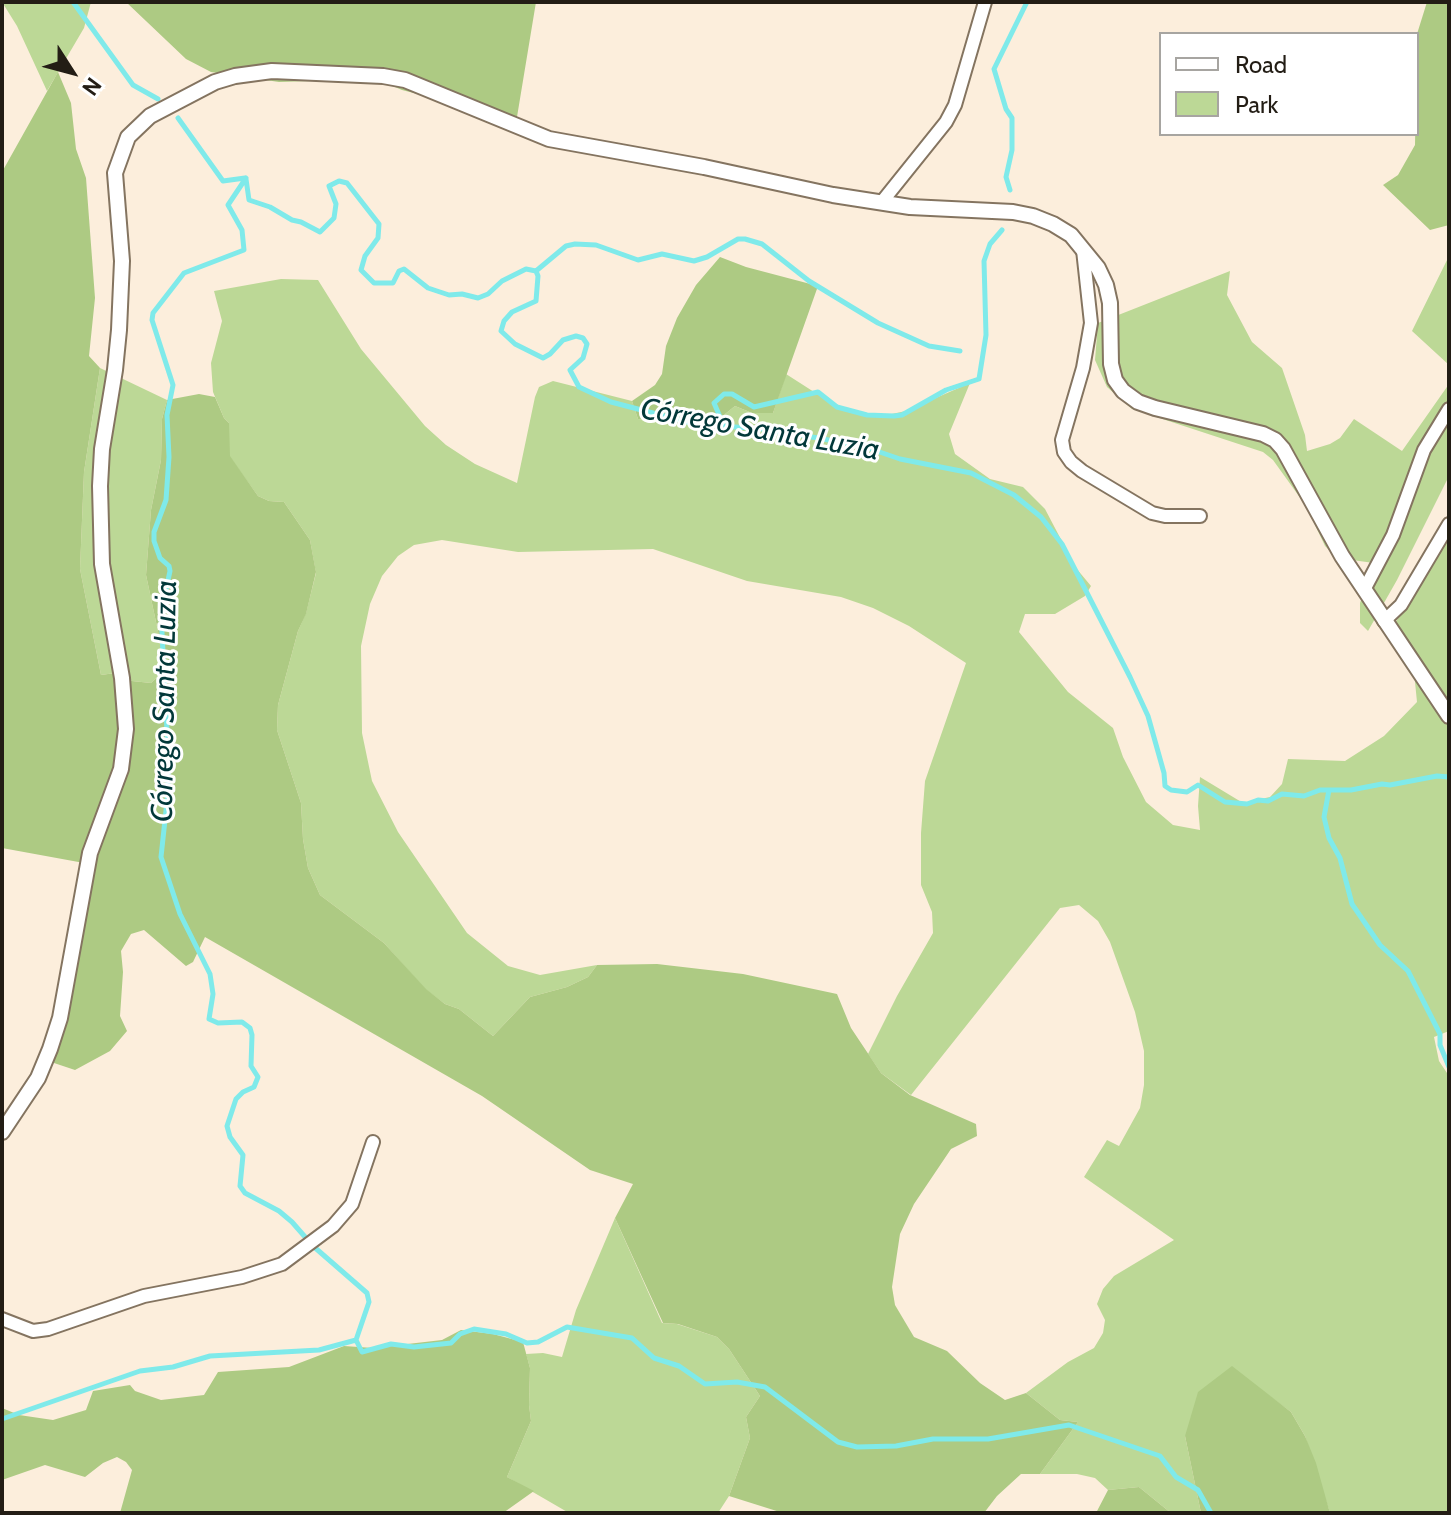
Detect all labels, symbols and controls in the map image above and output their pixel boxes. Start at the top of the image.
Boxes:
north arrow [32,32,112,112]
legend [1159,32,1419,136]
text: Road [1235,50,1287,79]
text: N [76,72,107,101]
text: Park [1235,90,1278,119]
water label: Córrego Santa Luzia [638,391,882,469]
water label: Córrego Santa Luzia [145,580,185,822]

